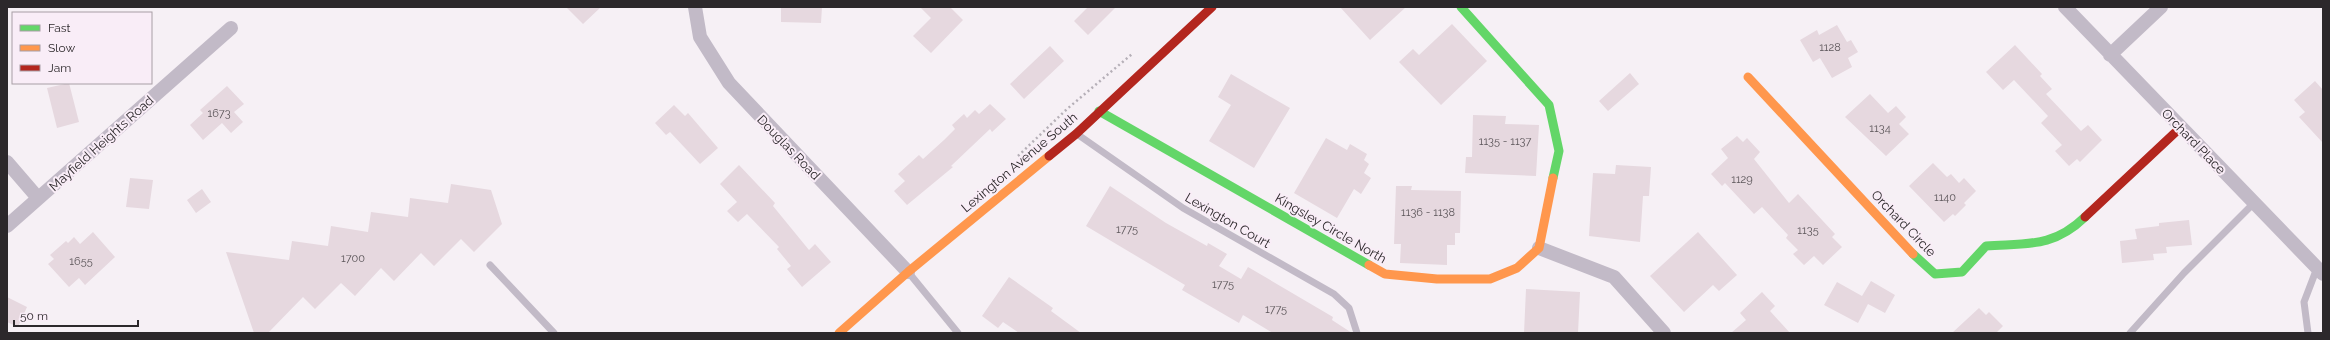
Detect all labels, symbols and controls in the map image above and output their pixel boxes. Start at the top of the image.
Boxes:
legend [12,12,152,84]
text: Fast [48,21,71,35]
text: Slow [48,41,75,55]
house number: 1128 [1819,41,1841,54]
text: Jam [48,61,71,75]
street label: Mayfield Heights Road [46,93,157,194]
street label: Orchard Place [2159,106,2229,177]
house number: 1673 [207,107,231,120]
street label: Lexington Avenue South [958,110,1080,215]
street label: Douglas Road [754,112,823,183]
house number: 1134 [1869,122,1891,135]
house number: 1135 - 1137 [1479,135,1531,148]
house number: 1129 [1731,173,1753,186]
street label: Orchard Circle [1868,187,1939,260]
street label: Lexington Court [1182,190,1274,251]
street label: Kingsley Circle North [1272,190,1389,266]
house number: 1140 [1934,191,1956,204]
house number: 1136 - 1138 [1401,206,1455,219]
house number: 1775 [1116,223,1138,236]
house number: 1135 [1797,224,1819,237]
house number: 1700 [341,252,365,265]
house number: 1655 [69,255,93,268]
house number: 1775 [1212,278,1234,291]
scale bar [14,302,138,328]
house number: 1775 [1265,303,1287,316]
text: 50 m [20,309,48,323]

